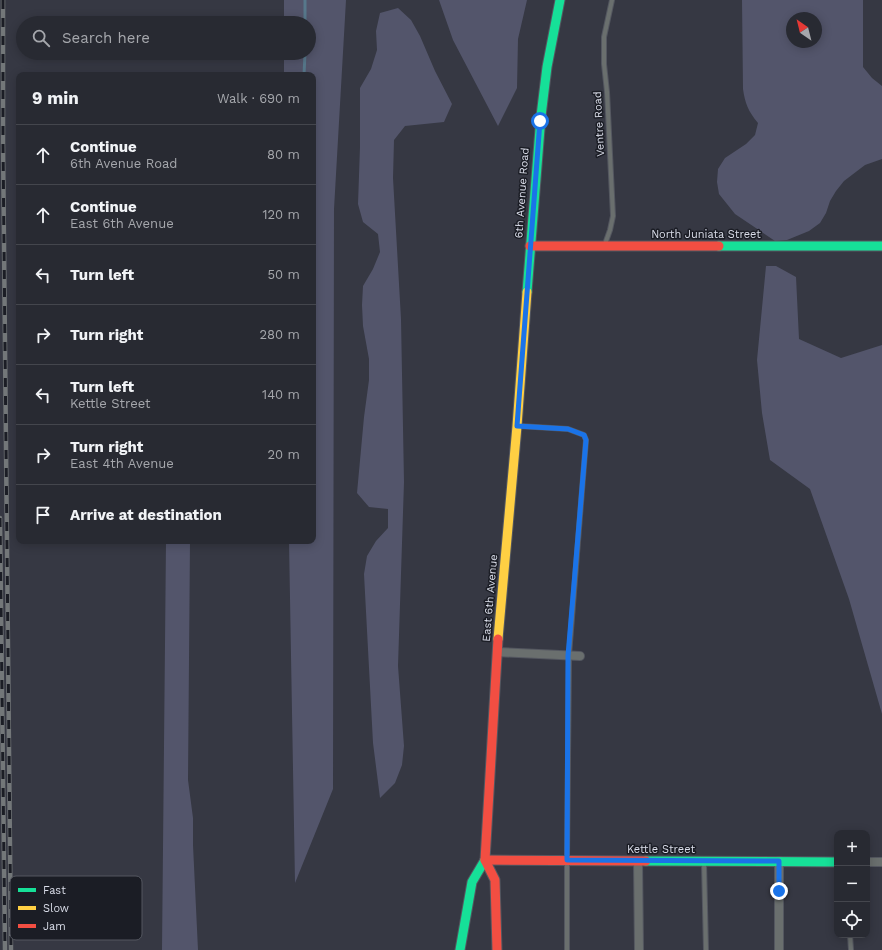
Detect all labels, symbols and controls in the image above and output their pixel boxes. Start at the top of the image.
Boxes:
north arrow [786,12,822,48]
search box [16,16,316,60]
icon: search [30,27,52,49]
text: Search here [62,29,150,47]
text: 9 min [32,88,79,108]
text: Walk · 690 m [217,91,300,106]
street label: Ventre Road [591,91,607,157]
route start [531,112,549,130]
text: Continue [70,138,137,156]
icon: ahead [32,144,54,166]
text: 80 m [267,147,300,162]
street label: 6th Avenue Road [512,147,532,239]
text: 6th Avenue Road [70,156,177,171]
text: Continue [70,198,137,216]
icon: ahead [32,204,54,226]
text: 120 m [262,207,300,222]
text: East 6th Avenue [70,216,174,231]
street label: North Juniata Street [651,228,761,241]
icon: left [32,264,54,286]
text: Turn left [70,266,134,284]
text: 50 m [268,267,300,282]
icon: right [32,324,54,346]
text: Turn right [70,326,143,344]
text: 280 m [260,327,300,342]
text: Turn left [70,378,134,396]
icon: left [32,384,54,406]
text: 140 m [262,387,300,402]
text: Kettle Street [70,396,150,411]
text: Turn right [70,438,143,456]
icon: right [32,444,54,466]
text: 20 m [268,447,300,462]
text: East 4th Avenue [70,456,174,471]
icon: arrive [32,504,54,526]
text: Arrive at destination [70,506,222,524]
street label: East 6th Avenue [480,554,500,642]
map controls [834,830,870,938]
button: + [834,830,870,866]
street label: Kettle Street [627,843,695,856]
button: − [834,866,870,902]
legend [10,876,142,940]
route end [770,882,788,900]
text: Fast [43,884,66,897]
text: Slow [43,902,69,915]
button: locate [834,902,870,938]
text: Jam [43,920,66,933]

